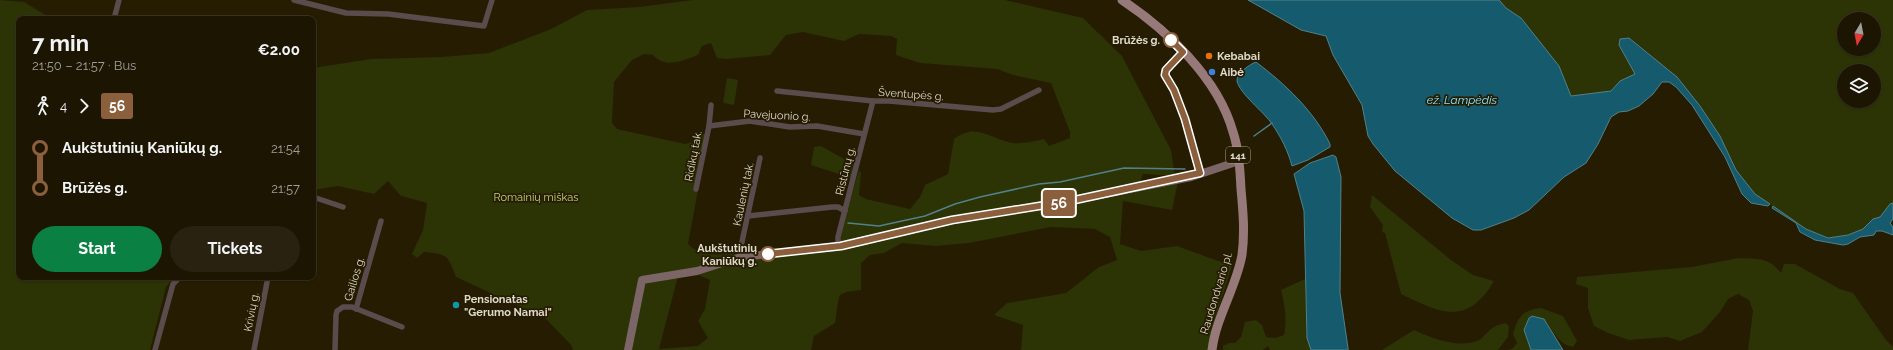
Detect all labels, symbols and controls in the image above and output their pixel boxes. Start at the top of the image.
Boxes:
north arrow [1837,12,1881,56]
map controls [1837,12,1881,108]
text: 7 min [32,30,89,56]
marker: Brūžės g. [1163,32,1179,48]
place label: Brūžės g. [1112,34,1160,47]
text: €2.00 [258,41,300,59]
place label: Kebabai [1217,50,1260,63]
marker: Kebabai [1204,51,1214,61]
text: 21:50 – 21:57 · Bus [32,58,136,73]
button: layers [1837,64,1881,108]
place label: Aibė [1220,66,1244,79]
marker: Aibė [1207,67,1217,77]
street label: Šventupės g. [878,85,944,103]
water label: ež. Lampėdis [1427,93,1498,107]
icon: walk [32,95,54,117]
icon: forward [73,95,95,117]
text: 56 [109,98,125,114]
text: 4 [60,99,67,114]
street label: Pavejuonio g. [743,107,811,124]
street label: Ridikų tak. [682,130,705,183]
text: Aukštutinių Kaniūkų g. [62,139,222,157]
text: 21:54 [271,141,300,156]
street label: Ristūnų g. [833,145,858,197]
road number: 141 [1226,147,1250,163]
street label: Kaulenių tak. [730,161,757,227]
text: Brūžės g. [62,179,127,197]
text: 21:57 [271,181,300,196]
line badge: 56 [1041,190,1077,216]
park label: Romainių miškas [493,191,579,204]
text: 56 [1051,195,1067,211]
button: Start [32,226,162,272]
button: Tickets [170,226,300,272]
place label: Aukštutinių Kaniūkų g. [697,242,757,268]
marker: Aukštutinių Kaniūkų g. [760,246,776,262]
street label: Raudondvario pl. [1198,250,1235,336]
street label: Gailios g. [342,256,367,303]
street label: Krivių g. [241,291,262,333]
place label: Pensionatas "Gerumo Namai" [464,293,552,319]
marker: Pensionatas "Gerumo Namai" [451,300,461,310]

